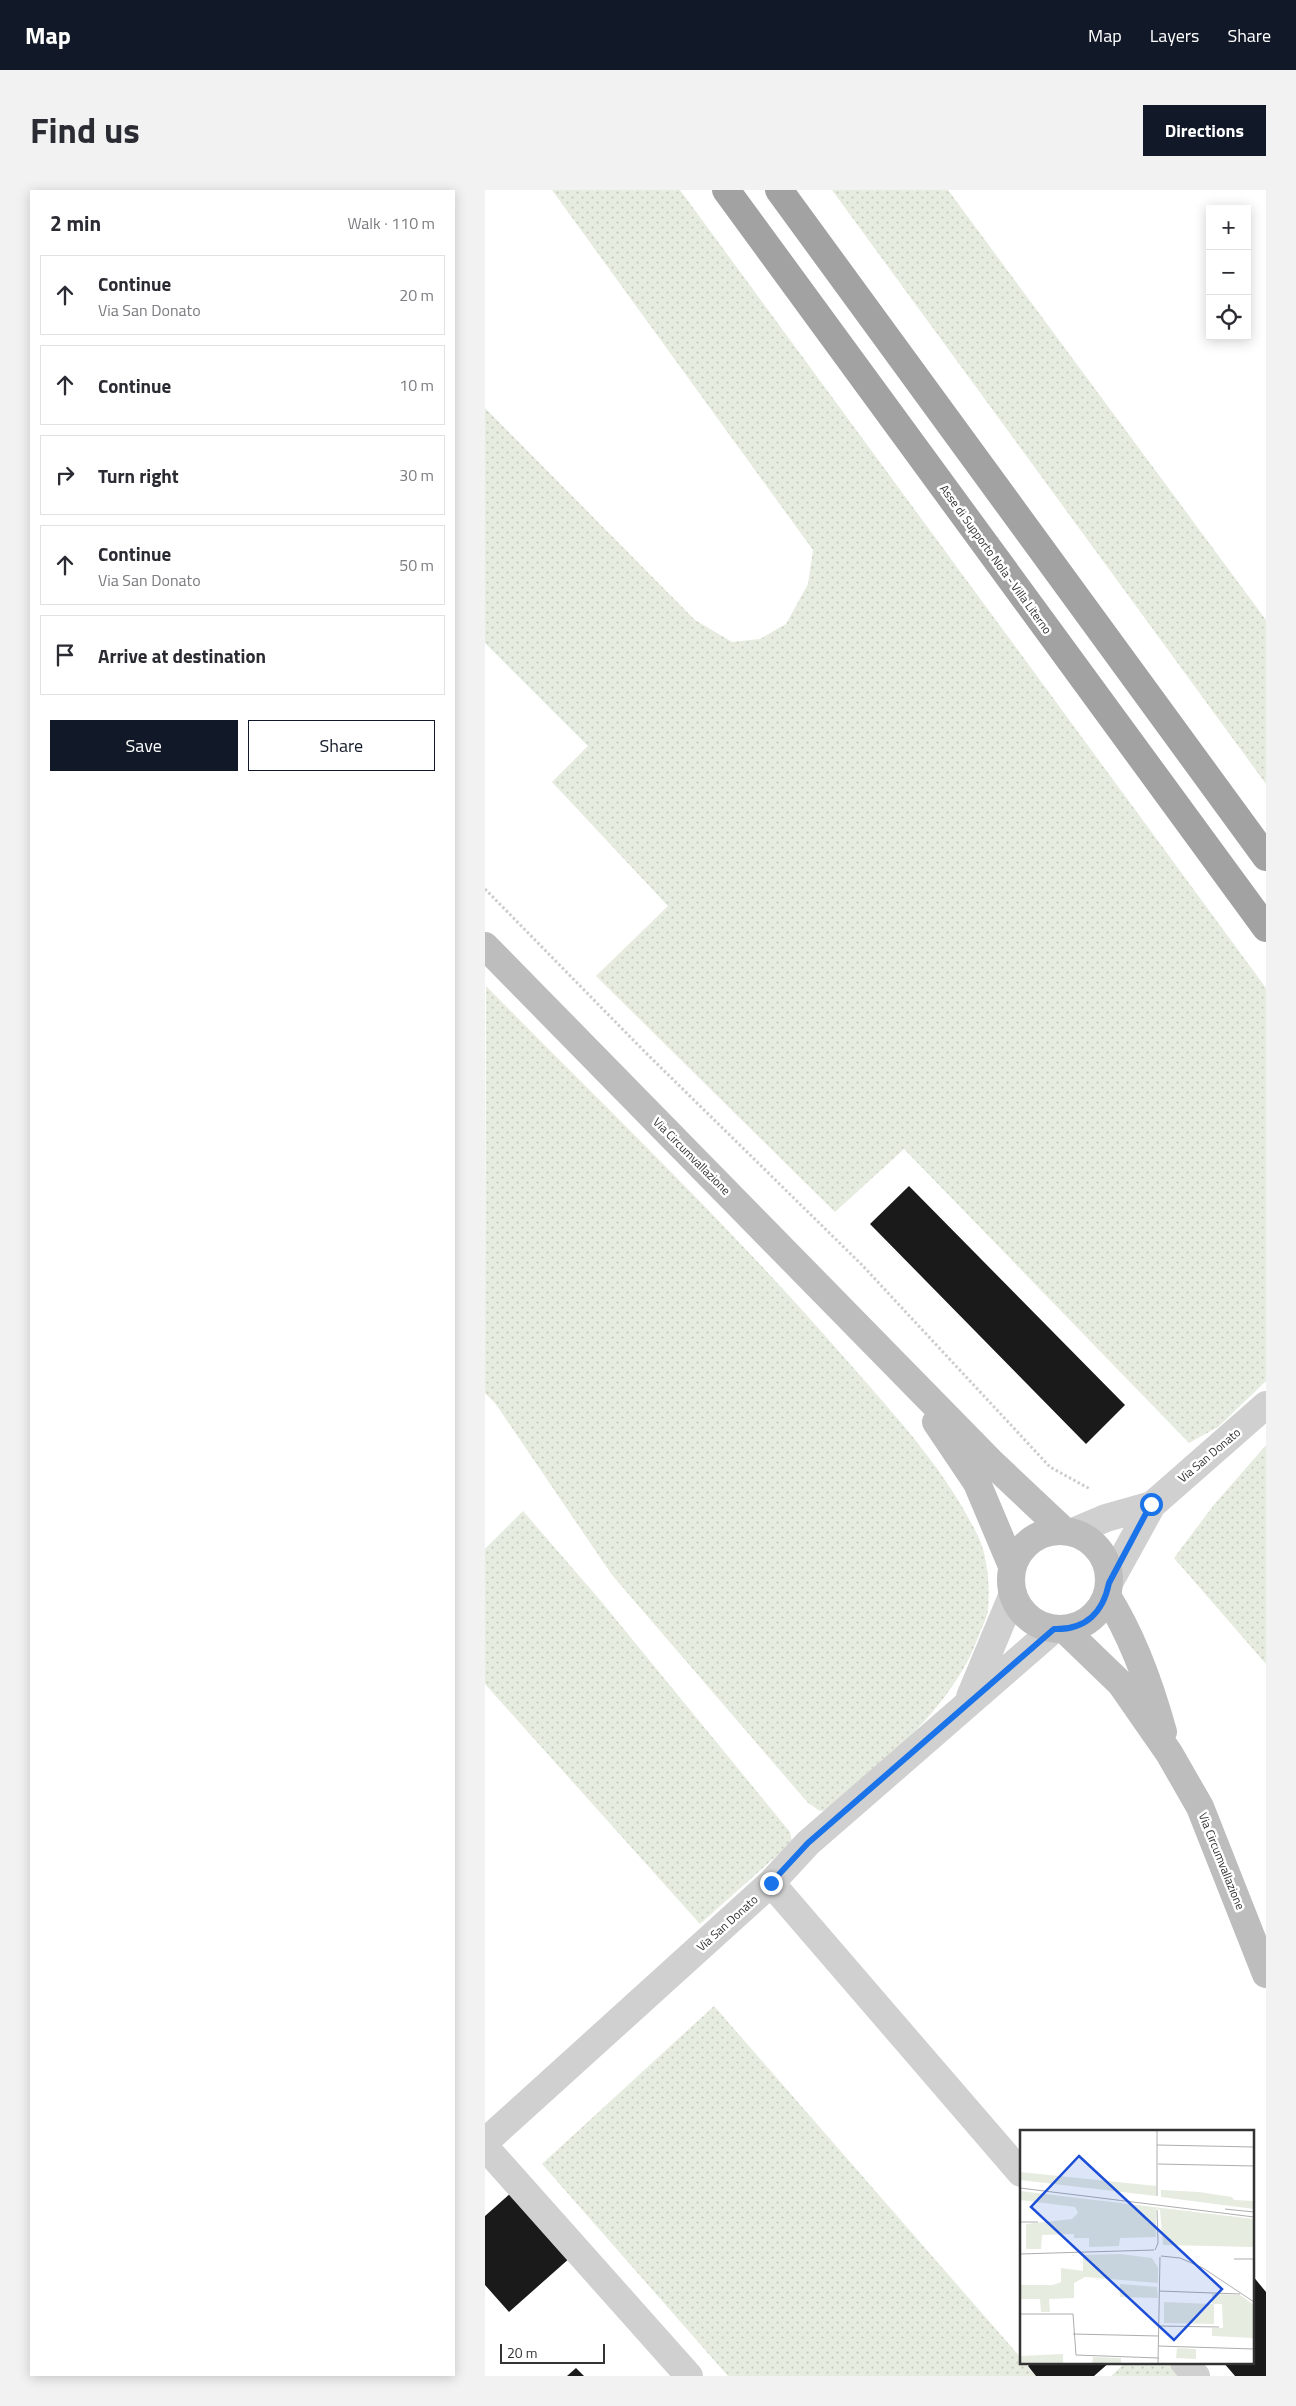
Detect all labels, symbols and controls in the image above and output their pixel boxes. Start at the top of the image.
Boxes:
text: Map [25,17,71,53]
text: Map [1088,22,1122,49]
text: Layers [1150,22,1199,49]
text: Share [1227,22,1271,49]
text: Find us [30,103,140,157]
button: Directions [1143,105,1266,156]
map controls [1206,205,1251,340]
button: + [1206,205,1251,250]
text: 2 min [50,207,101,239]
text: Walk · 110 m [347,211,435,235]
button: − [1206,250,1251,295]
text: Continue [98,269,171,298]
icon: ahead [51,281,79,309]
text: 20 m [399,283,434,307]
button: locate [1206,295,1251,340]
text: Via San Donato [98,298,201,322]
icon: ahead [51,371,79,399]
text: Continue [98,371,171,400]
text: 10 m [399,373,434,397]
icon: right [51,461,79,489]
text: Turn right [98,461,179,490]
text: 30 m [399,463,434,487]
street label: Asse di Supporto Nola - Villa Literno [935,480,1057,638]
text: Continue [98,539,171,568]
icon: ahead [51,551,79,579]
text: 50 m [399,553,434,577]
text: Via San Donato [98,568,201,592]
icon: arrive [51,641,79,669]
text: Arrive at destination [98,641,266,670]
button: Save [50,720,238,771]
button: Share [248,720,435,771]
street label: Via Circumvallazione [649,1113,735,1199]
street label: Via San Donato [1173,1423,1245,1487]
route start [1140,1493,1163,1516]
street label: Via Circumvallazione [1194,1810,1250,1912]
route end [760,1872,783,1895]
street label: Via San Donato [692,1890,762,1956]
inset map [1020,2130,1253,2364]
scale bar [500,2341,605,2364]
text: 20 m [507,2342,537,2363]

